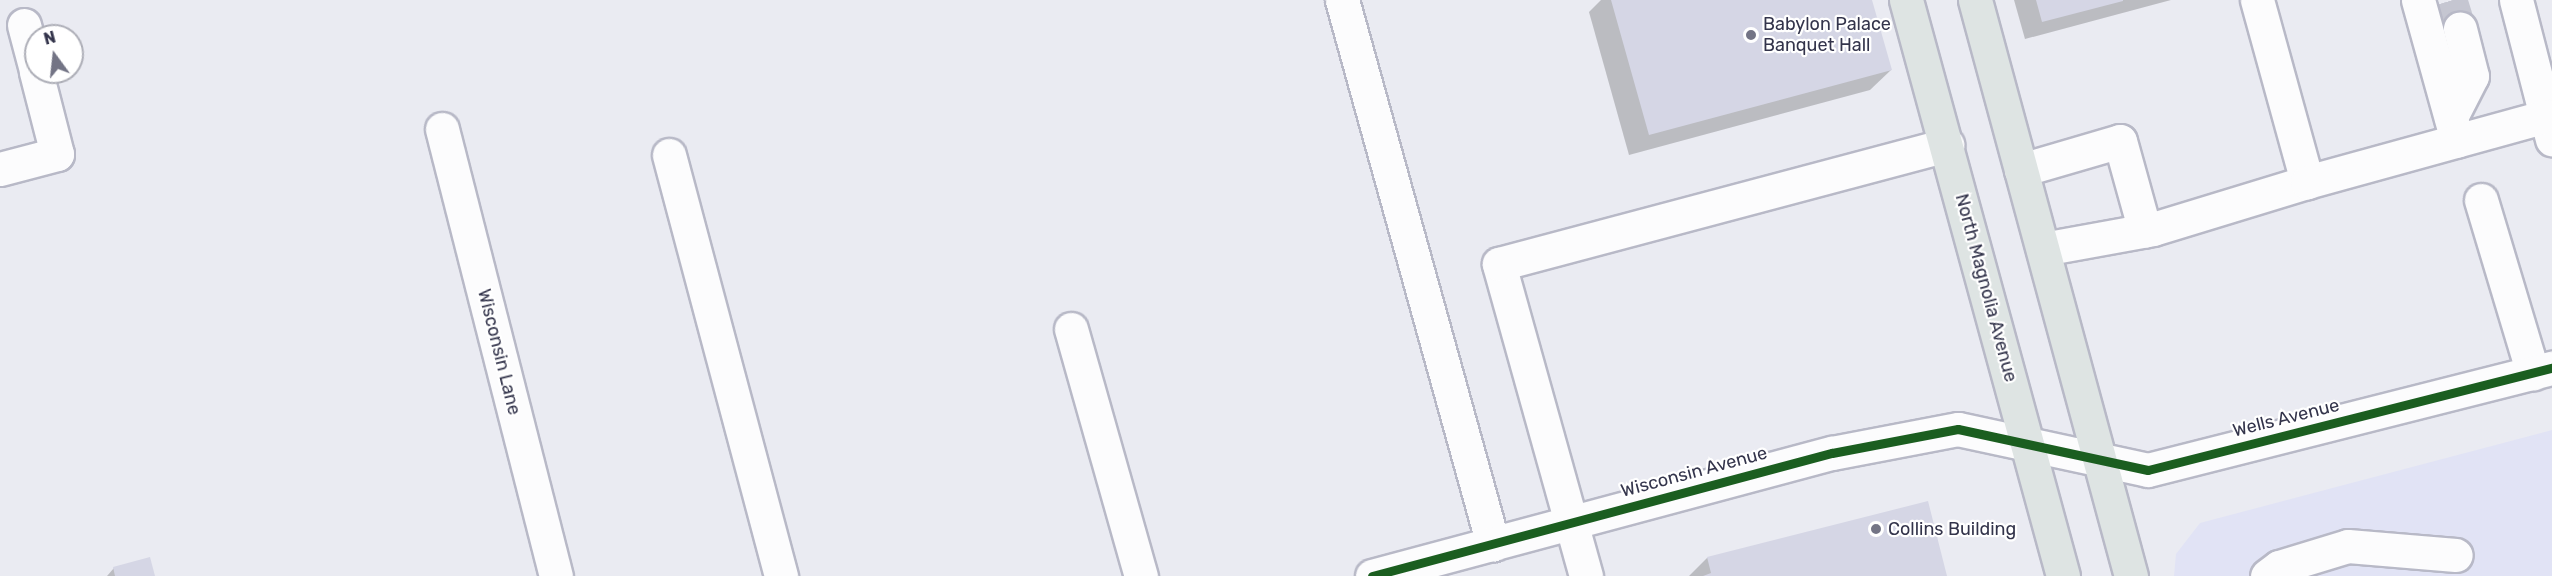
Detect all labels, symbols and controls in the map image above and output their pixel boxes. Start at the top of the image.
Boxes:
place label: Babylon Palace Banquet Hall [1763,14,1891,57]
north arrow [24,24,84,84]
text: N [42,27,58,49]
marker: Babylon Palace Banquet Hall [1744,28,1758,42]
street label: North Magnolia Avenue [1950,191,2022,385]
street label: Wisconsin Lane [473,287,525,417]
street label: Wells Avenue [2230,394,2342,442]
street label: Wisconsin Avenue [1618,442,1770,502]
place label: Collins Building [1888,518,2016,540]
marker: Collins Building [1869,522,1883,536]

